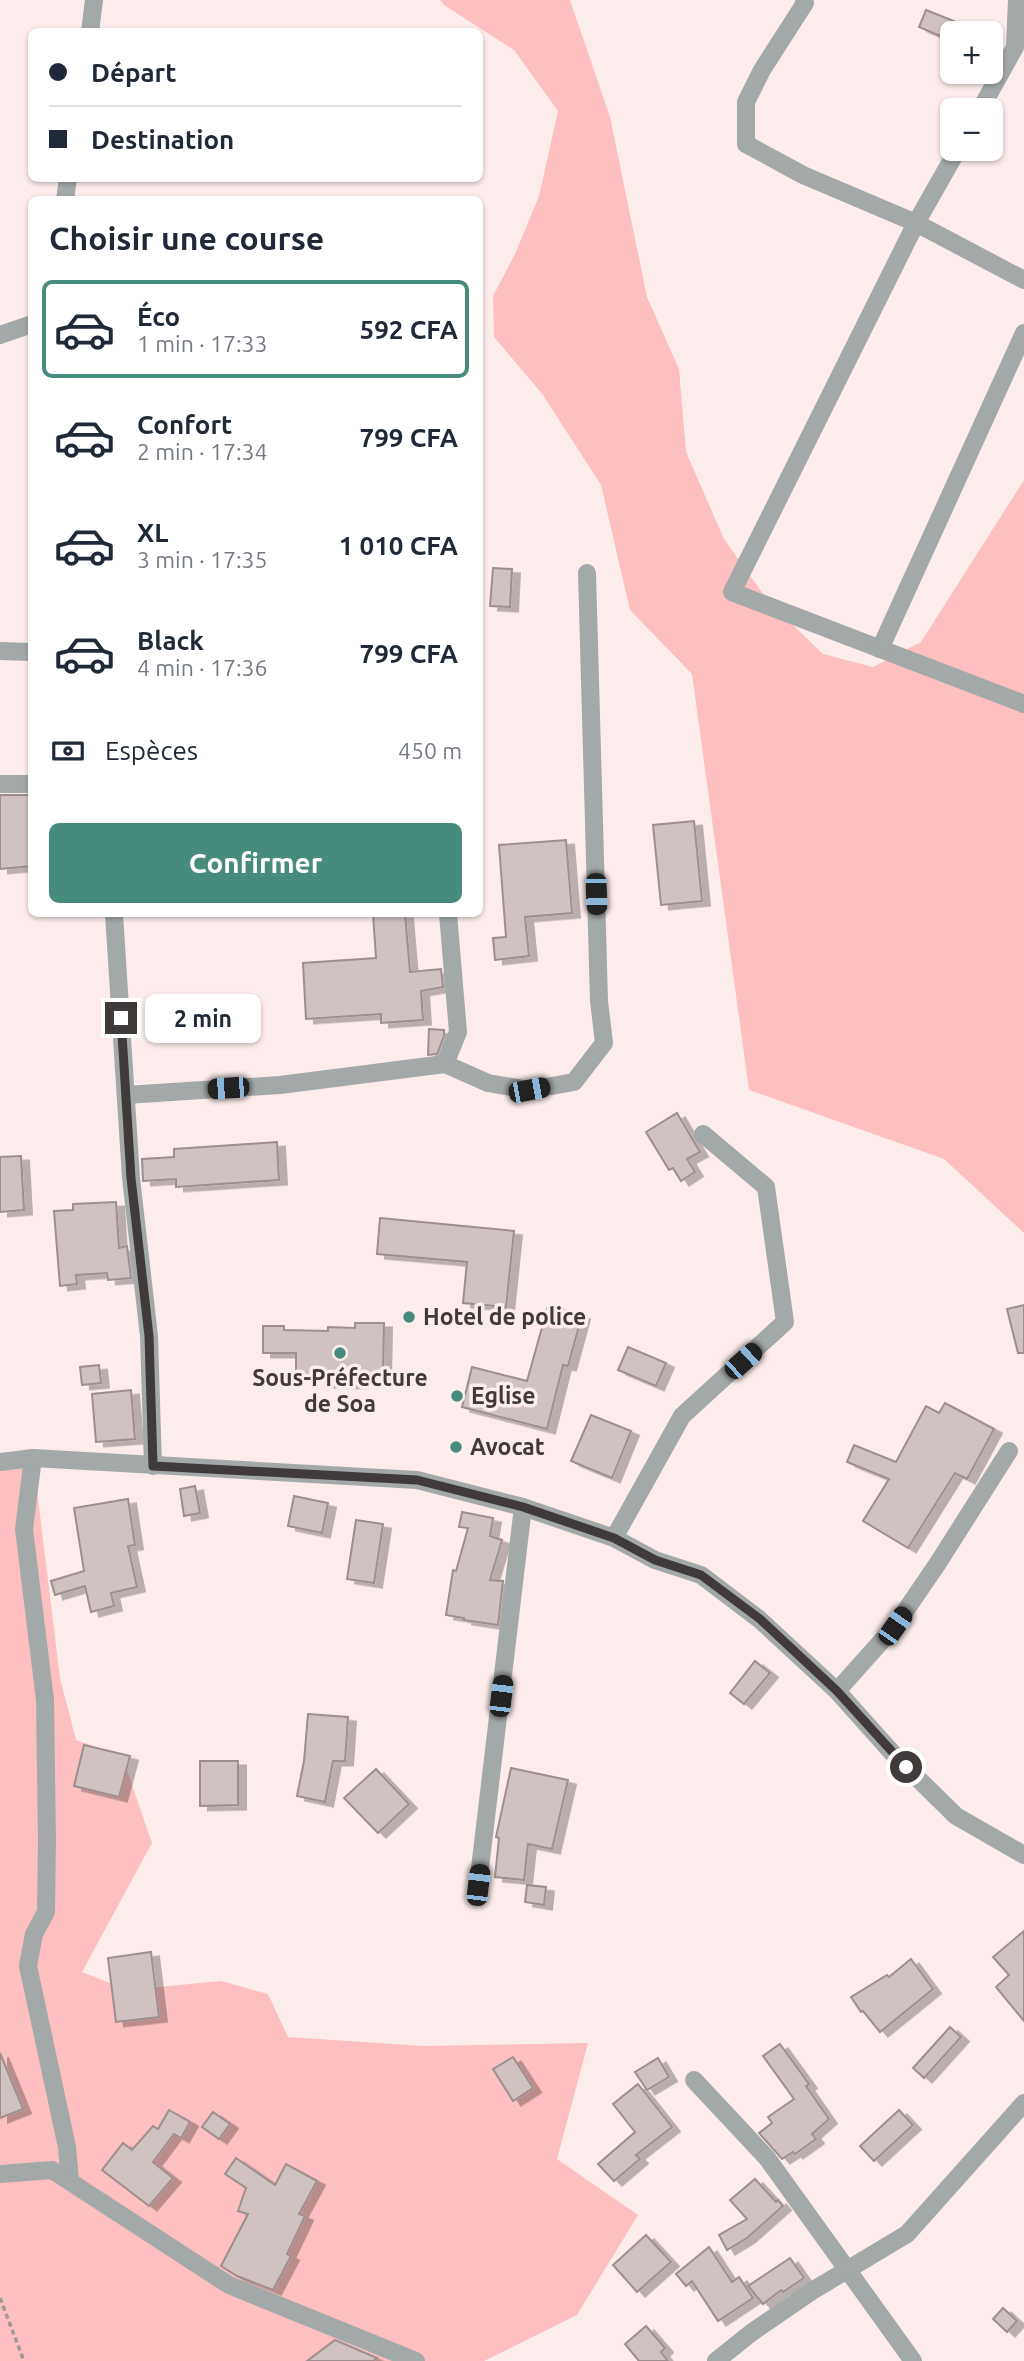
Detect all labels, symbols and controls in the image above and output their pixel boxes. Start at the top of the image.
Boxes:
map controls [940,21,1003,161]
button: + [940,21,1003,84]
text: Départ [91,58,177,87]
button: − [940,98,1003,161]
text: Destination [91,125,234,154]
text: Choisir une course [49,220,324,256]
icon: car [53,298,116,361]
text: Éco [137,302,180,331]
text: 592 CFA [360,315,458,344]
text: 1 min · 17:33 [137,331,268,356]
icon: car [53,406,116,469]
text: Confort [137,410,232,439]
text: 799 CFA [360,423,458,452]
text: 2 min · 17:34 [137,439,268,464]
icon: car [53,514,116,577]
text: XL [137,518,168,547]
text: 1 010 CFA [339,531,458,560]
text: 3 min · 17:35 [137,547,268,572]
icon: car [53,622,116,685]
text: Black [137,626,204,655]
text: 799 CFA [360,639,458,668]
text: 4 min · 17:36 [137,655,268,680]
icon: cash [49,732,87,770]
text: Espèces [105,736,198,765]
text: 450 m [398,738,462,763]
button: Confirmer [49,823,462,903]
car [585,873,608,915]
callout: 2 min [146,993,261,1042]
route end [105,1002,137,1034]
text: 2 min [174,1006,232,1031]
car [207,1076,250,1100]
car [507,1076,552,1104]
place label: Hotel de police [423,1304,586,1329]
marker: Hotel de police [401,1309,417,1325]
car [721,1339,766,1383]
marker: Sous-Préfecture de Soa [332,1345,348,1361]
place label: Sous-Préfecture de Soa [252,1365,428,1416]
place label: Eglise [471,1383,535,1408]
marker: Eglise [449,1388,465,1404]
place label: Avocat [470,1434,545,1459]
marker: Avocat [448,1439,464,1455]
car [875,1603,916,1649]
car [489,1674,514,1718]
route start [890,1751,922,1783]
car [466,1863,491,1907]

